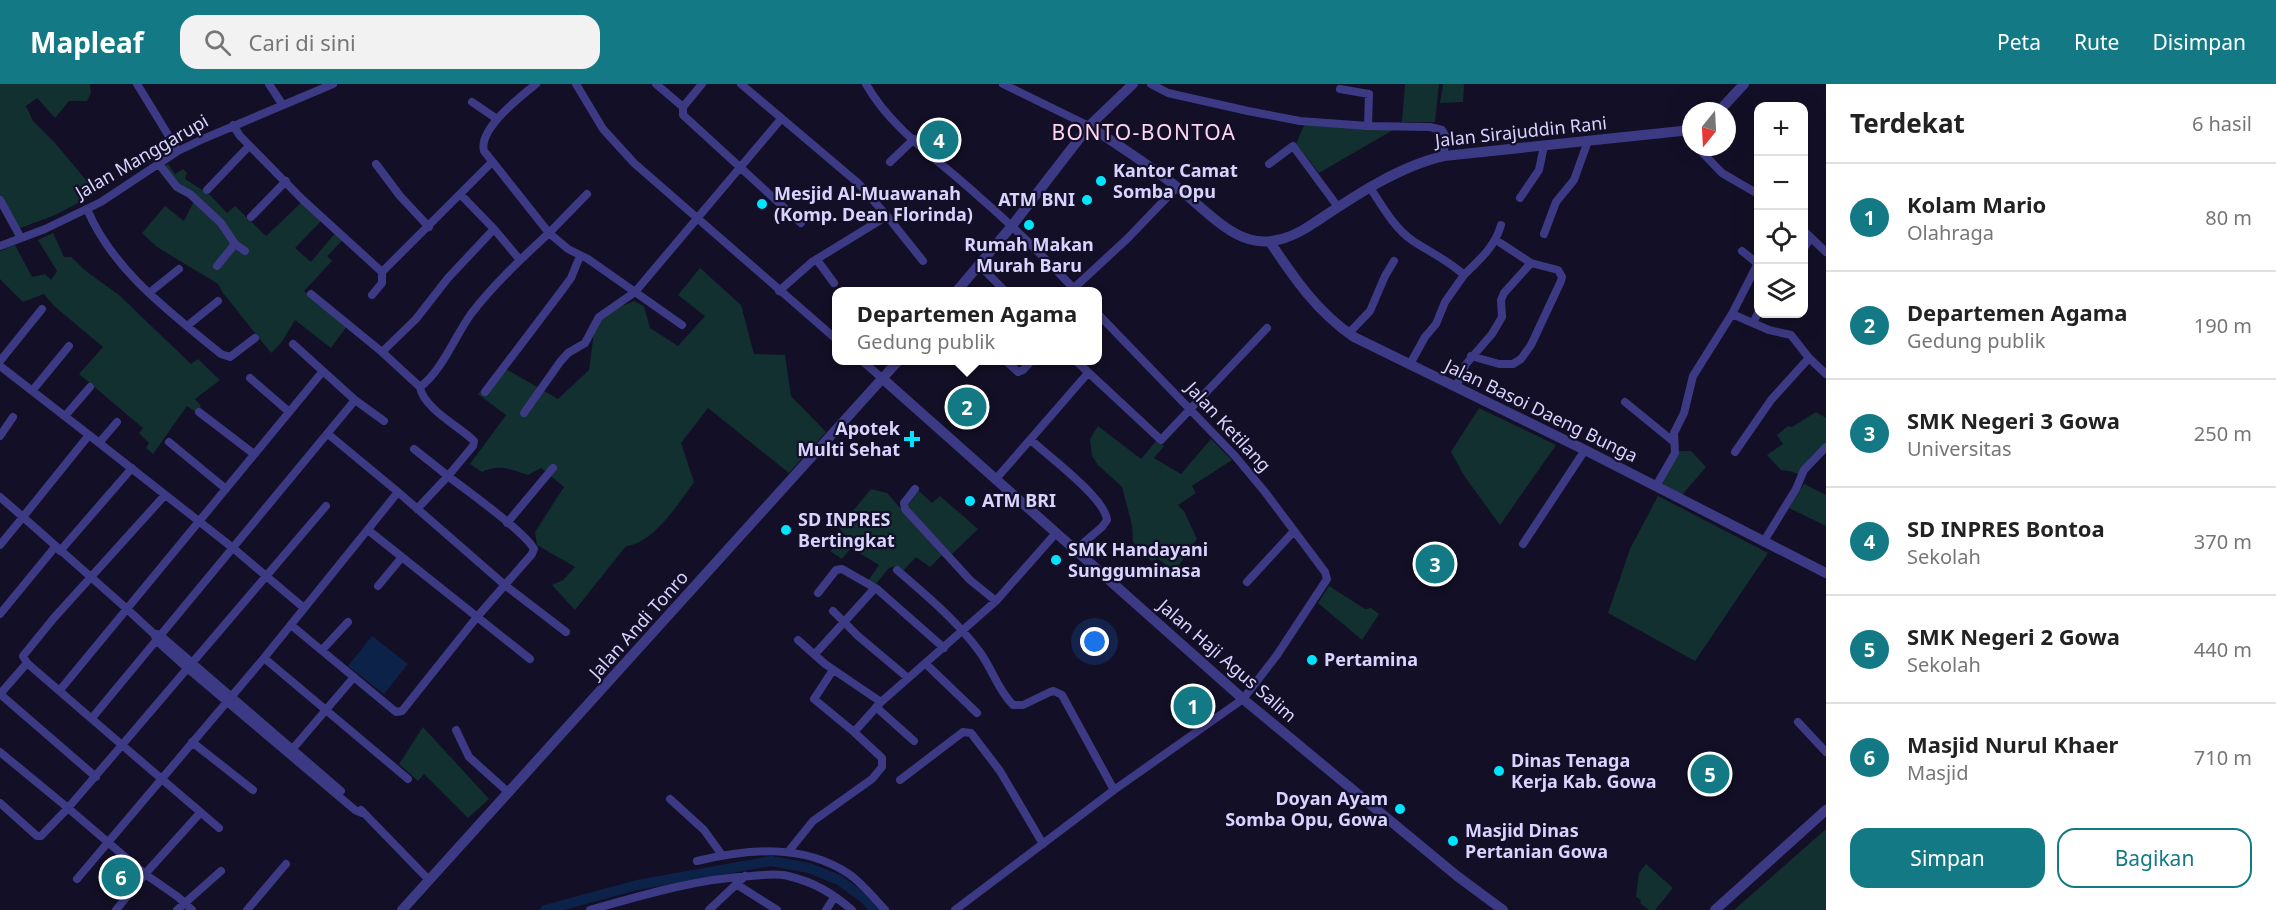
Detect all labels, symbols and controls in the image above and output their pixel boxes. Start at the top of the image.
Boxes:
search box [180,15,600,69]
text: Mapleaf [30,23,144,61]
icon: search [201,26,234,59]
text: Cari di sini [249,27,356,57]
text: Peta [1997,28,2041,56]
text: Rute [2074,28,2119,56]
text: Disimpan [2152,28,2246,56]
north arrow [1682,102,1736,156]
map controls [1754,102,1808,318]
button: + [1754,102,1808,156]
text: Terdekat [1850,105,1965,141]
street label: Jalan Manggarupi [69,108,212,205]
street label: Jalan Sirajuddin Rani [1432,110,1608,152]
text: 6 hasil [2192,110,2252,137]
pin: 4 [920,118,958,162]
district label: BONTO-BONTOA [1051,118,1237,146]
button: − [1754,156,1808,210]
place label: Kantor Camat Somba Opu [1113,158,1238,203]
marker: Kantor Camat Somba Opu [1094,174,1108,188]
place label: Mesjid Al-Muawanah (Komp. Dean Florinda) [774,181,973,226]
place label: ATM BNI [998,187,1075,211]
text: Kolam Mario [1907,189,2046,219]
marker: ATM BNI [1080,193,1094,207]
marker: Mesjid Al-Muawanah (Komp. Dean Florinda) [755,197,769,211]
text: 1 [1864,204,1875,231]
text: 80 m [2205,204,2252,231]
button: locate [1754,210,1808,264]
marker: Rumah Makan Murah Baru [1022,218,1036,232]
text: Olahraga [1907,219,1994,246]
place label: Rumah Makan Murah Baru [964,232,1094,277]
button: layers [1754,264,1808,318]
popup [832,287,1102,365]
text: Departemen Agama [1907,297,2127,327]
text: Departemen Agama [857,298,1077,328]
text: 2 [1864,312,1875,339]
text: 190 m [2194,312,2252,339]
text: Gedung publik [1907,327,2045,354]
text: Gedung publik [857,328,995,355]
street label: Jalan Basoi Daeng Bunga [1439,352,1642,467]
street label: Jalan Ketilang [1179,375,1277,477]
pin: 2 [948,384,986,430]
text: SMK Negeri 3 Gowa [1907,405,2120,435]
place label: Apotek Multi Sehat [797,416,901,461]
text: 3 [1864,420,1875,447]
text: 250 m [2194,420,2252,447]
marker: Apotek Multi Sehat [905,432,919,446]
text: Universitas [1907,435,2012,462]
place label: ATM BRI [982,488,1056,512]
marker: ATM BRI [963,494,977,508]
place label: SD INPRES Bertingkat [798,507,895,552]
text: SD INPRES Bontoa [1907,513,2105,543]
marker: SD INPRES Bertingkat [779,523,793,537]
text: 4 [1864,528,1875,555]
text: 370 m [2194,528,2252,555]
place label: SMK Handayani Sungguminasa [1068,537,1208,582]
pin: 3 [1416,542,1454,586]
text: Sekolah [1907,543,1981,570]
marker: SMK Handayani Sungguminasa [1049,553,1063,567]
street label: Jalan Andi Tonro [582,565,693,685]
street label: Jalan Haji Agus Salim [1152,592,1302,727]
text: SMK Negeri 2 Gowa [1907,621,2120,651]
your location [1080,627,1109,656]
text: 5 [1864,636,1875,663]
text: 440 m [2194,636,2252,663]
place label: Pertamina [1324,647,1418,671]
text: Sekolah [1907,651,1981,678]
marker: Pertamina [1305,653,1319,667]
pin: 1 [1174,684,1212,728]
text: Masjid Nurul Khaer [1907,729,2118,759]
text: 6 [1864,744,1875,771]
text: 710 m [2194,744,2252,771]
place label: Dinas Tenaga Kerja Kab. Gowa [1511,748,1657,793]
pin: 5 [1690,752,1730,796]
text: Masjid [1907,759,1969,786]
marker: Dinas Tenaga Kerja Kab. Gowa [1492,764,1506,778]
place label: Doyan Ayam Somba Opu, Gowa [1225,786,1388,831]
marker: Doyan Ayam Somba Opu, Gowa [1393,802,1407,816]
place label: Masjid Dinas Pertanian Gowa [1465,818,1608,863]
button: Simpan [1850,828,2045,888]
button: Bagikan [2057,828,2252,888]
marker: Masjid Dinas Pertanian Gowa [1446,834,1460,848]
pin: 6 [102,854,140,900]

